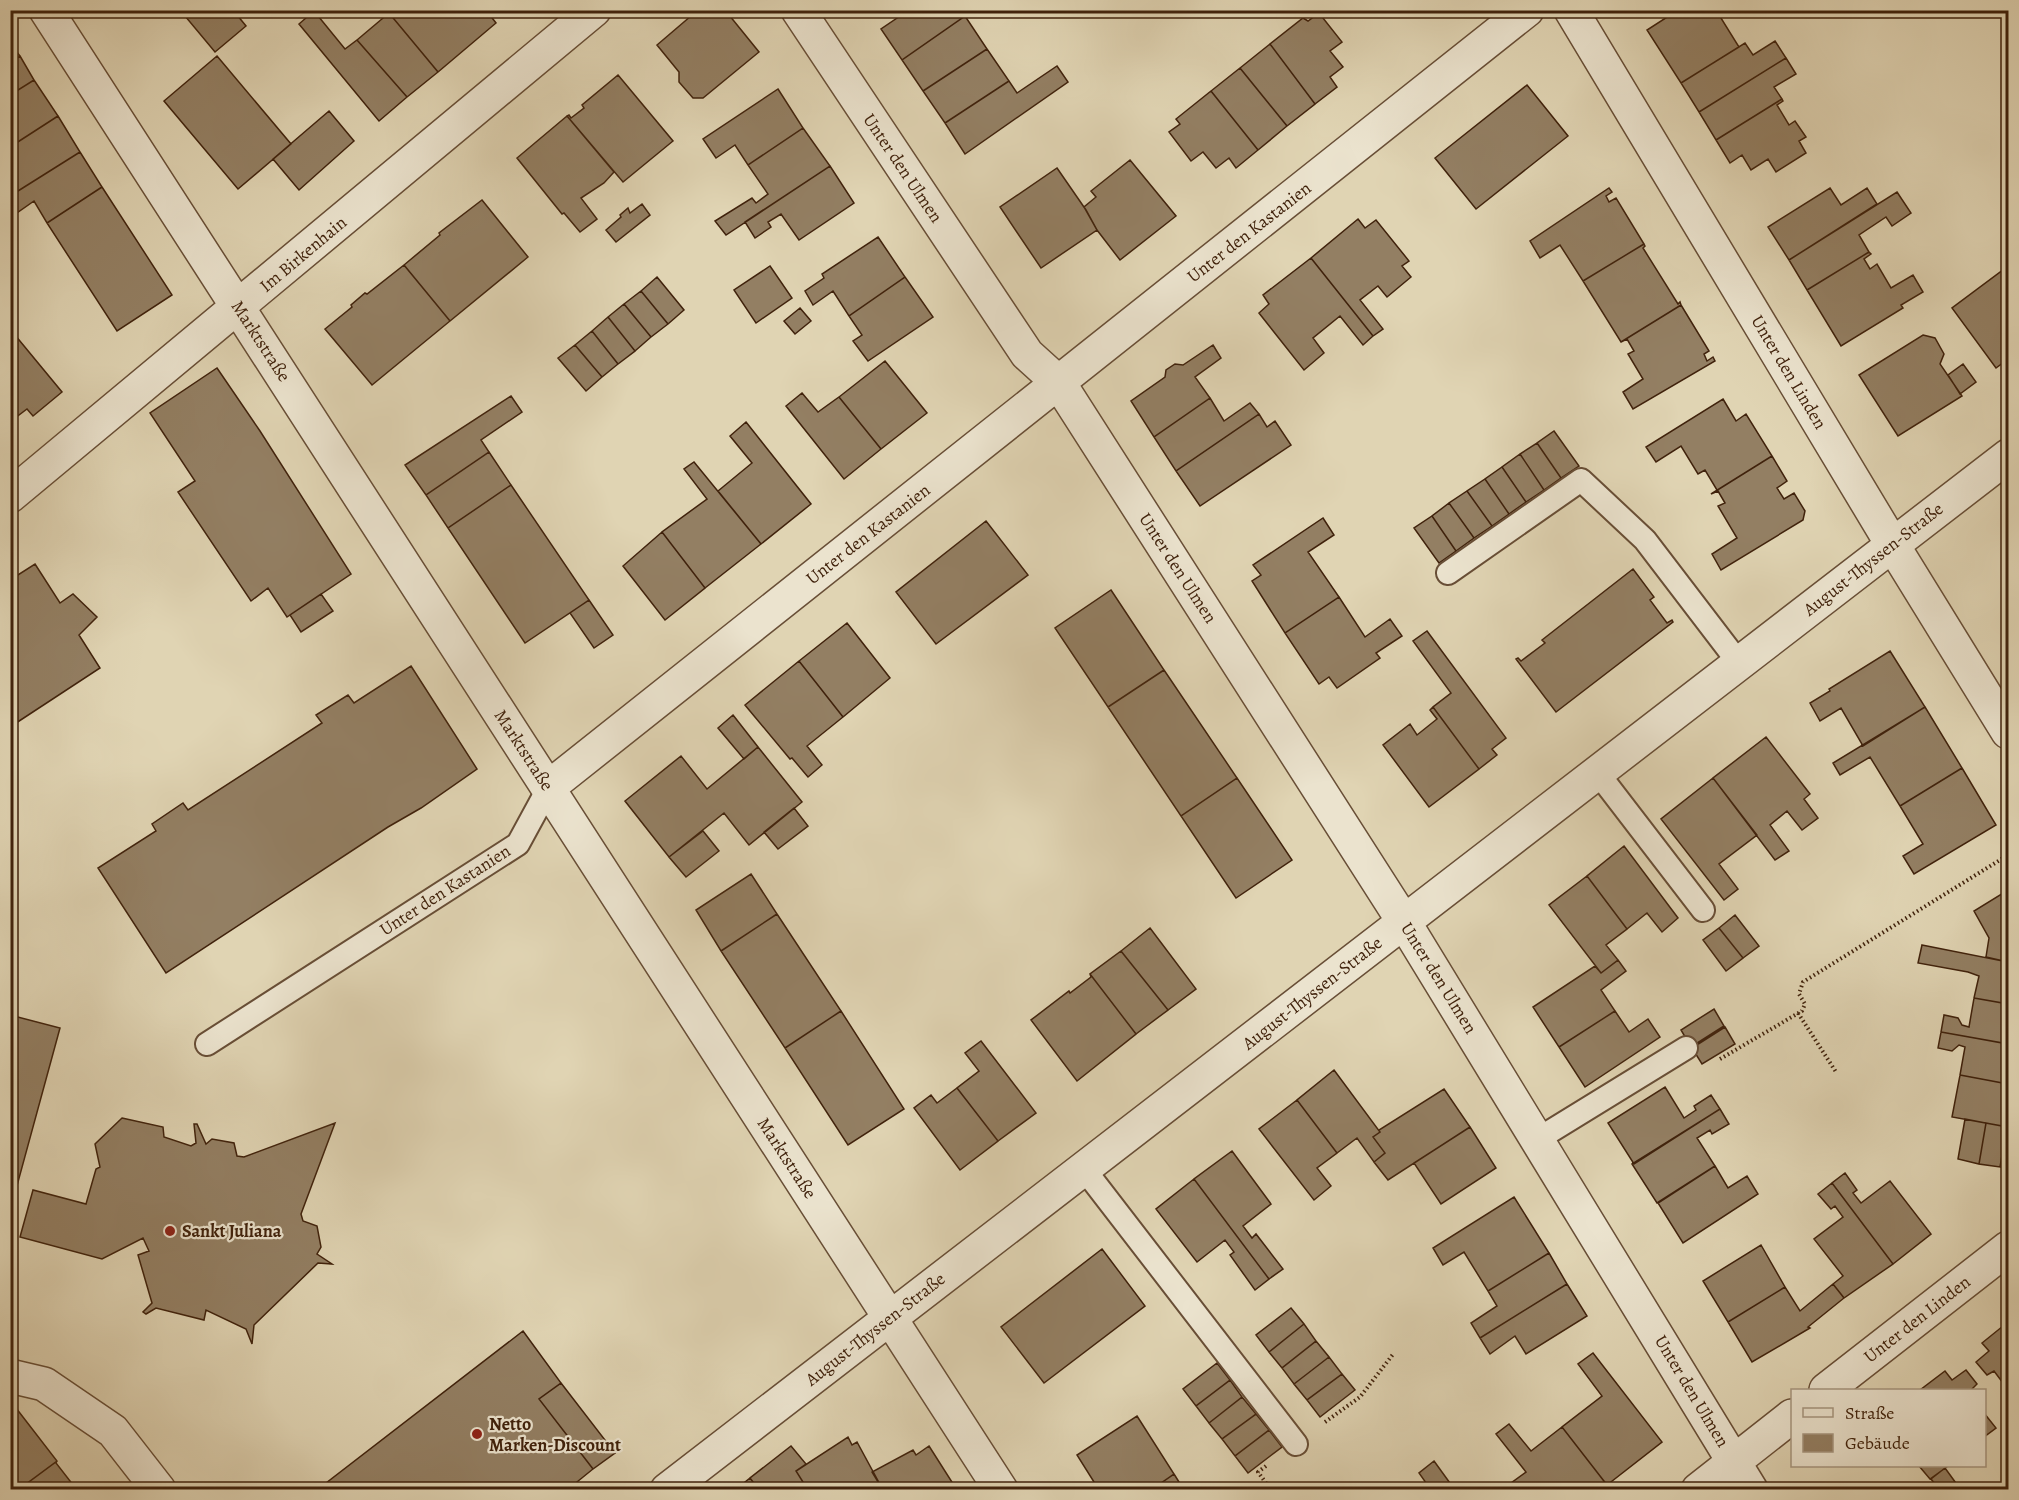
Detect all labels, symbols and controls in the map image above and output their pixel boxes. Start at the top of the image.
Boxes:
street label: Unter den Ulmen [858,109,949,227]
street label: Unter den Kastanien [1182,176,1316,288]
street label: Im Birkenhain [254,210,352,298]
street label: Marktstraße [226,296,296,386]
street label: Unter den Linden [1745,311,1833,434]
street label: Unter den Kastanien [801,478,935,590]
street label: August-Thyssen-Straße [1797,497,1948,622]
street label: Unter den Ulmen [1133,508,1223,628]
street label: Marktstraße [489,705,559,795]
street label: Unter den Kastanien [375,839,515,941]
street label: Unter den Ulmen [1395,918,1483,1038]
street label: August-Thyssen-Straße [1236,931,1387,1056]
street label: Marktstraße [752,1113,822,1203]
place label: Sankt Juliana [182,1219,282,1243]
marker: Sankt Juliana [163,1224,177,1238]
street label: August-Thyssen-Straße [799,1267,950,1392]
street label: Unter den Linden [1859,1270,1975,1368]
street label: Unter den Ulmen [1649,1330,1735,1452]
legend [1791,1389,1986,1467]
text: Straße [1845,1401,1894,1425]
place label: Netto Marken-Discount [489,1412,621,1457]
marker: Netto Marken-Discount [470,1427,484,1441]
text: Gebäude [1845,1431,1910,1455]

